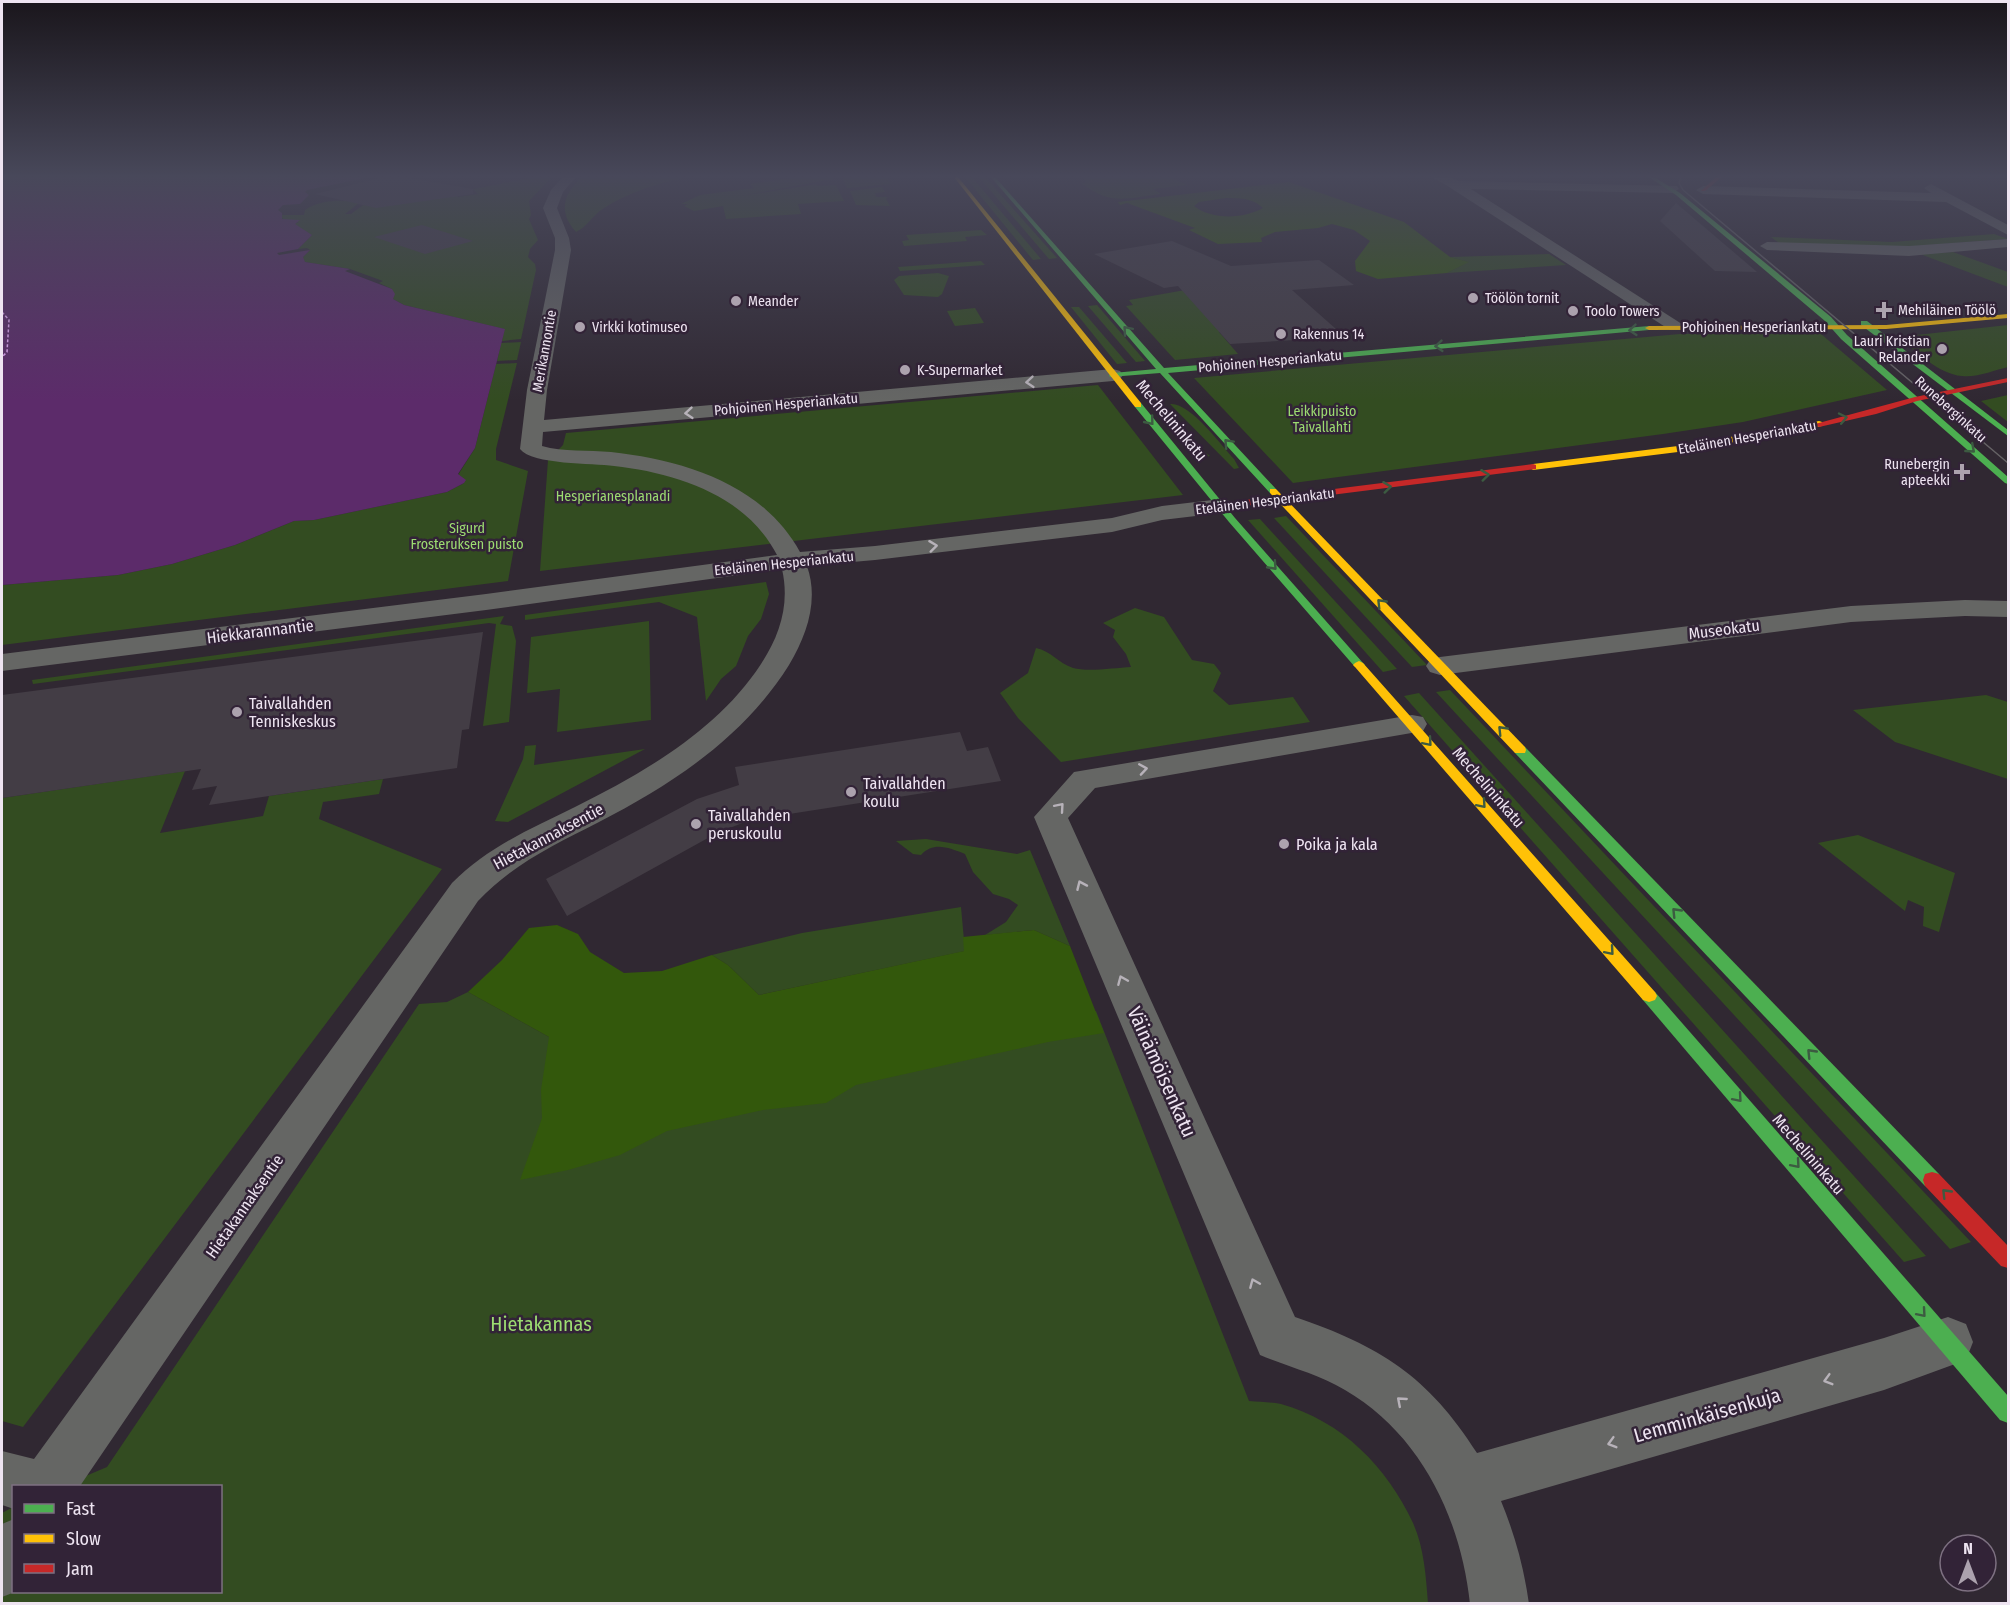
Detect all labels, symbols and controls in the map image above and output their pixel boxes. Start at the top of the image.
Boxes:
place label: Töölön tornit [1485,290,1560,307]
marker: Töölön tornit [1466,291,1480,305]
place label: Meander [748,293,798,310]
marker: Meander [729,294,743,308]
marker: Mehiläinen Töölö [1875,301,1893,319]
place label: Mehiläinen Töölö [1898,302,1996,319]
place label: Toolo Towers [1585,303,1660,320]
marker: Toolo Towers [1566,304,1580,318]
street label: Merikannontie [529,309,560,393]
place label: Virkki kotimuseo [592,319,688,336]
street label: Pohjoinen Hesperiankatu [1682,319,1826,336]
marker: Virkki kotimuseo [573,320,587,334]
one-way arrow [1629,323,1638,336]
one-way arrow [1123,326,1134,337]
place label: Rakennus 14 [1293,326,1364,343]
marker: Rakennus 14 [1274,327,1288,341]
place label: Lauri Kristian Relander [1854,333,1930,366]
one-way arrow [1434,339,1444,352]
marker: Lauri Kristian Relander [1935,342,1949,356]
street label: Pohjoinen Hesperiankatu [1197,347,1343,376]
place label: K-Supermarket [917,362,1003,379]
marker: K-Supermarket [898,363,912,377]
street label: Runeberginkatu [1911,373,1990,446]
one-way arrow [1025,376,1034,389]
street label: Mechelininkatu [1132,376,1211,465]
street label: Pohjoinen Hesperiankatu [713,390,859,419]
park label: Leikkipuisto Taivallahti [1288,403,1356,436]
one-way arrow [684,406,694,419]
one-way arrow [1838,413,1848,426]
one-way arrow [1143,414,1154,425]
street label: Eteläinen Hesperiankatu [1677,417,1818,458]
one-way arrow [1224,439,1235,449]
one-way arrow [1964,442,1974,453]
place label: Runebergin apteekki [1884,456,1950,489]
marker: Runebergin apteekki [1955,465,1969,479]
one-way arrow [1480,469,1489,481]
one-way arrow [1382,481,1391,494]
street label: Eteläinen Hesperiankatu [1194,485,1336,518]
park label: Hesperianesplanadi [556,488,670,505]
park label: Sigurd Frosteruksen puisto [411,520,524,553]
one-way arrow [929,541,938,553]
street label: Eteläinen Hesperiankatu [713,548,855,579]
one-way arrow [1266,559,1277,570]
one-way arrow [1377,600,1388,610]
street label: Hiekkarannantie [206,616,315,647]
street label: Museokatu [1687,616,1761,643]
place label: Taivallahden Tenniskeskus [249,694,336,731]
marker: Taivallahden Tenniskeskus [230,705,244,719]
one-way arrow [1498,727,1509,738]
one-way arrow [1421,735,1432,746]
street label: Mechelininkatu [1449,743,1529,831]
one-way arrow [1137,763,1147,776]
place label: Taivallahden koulu [863,774,946,811]
marker: Taivallahden koulu [844,785,858,799]
one-way arrow [1475,797,1486,808]
street label: Hietakannaksentie [490,799,607,873]
one-way arrow [1053,803,1064,814]
place label: Taivallahden peruskoulu [708,806,791,843]
marker: Taivallahden peruskoulu [689,817,703,831]
place label: Poika ja kala [1296,835,1378,854]
marker: Poika ja kala [1277,837,1291,851]
one-way arrow [1076,880,1088,891]
one-way arrow [1672,908,1683,918]
one-way arrow [1603,944,1614,955]
one-way arrow [1117,975,1129,986]
street label: Väinämöisenkatu [1123,1003,1201,1141]
one-way arrow [1807,1049,1818,1059]
one-way arrow [1731,1091,1742,1102]
street label: Mechelininkatu [1769,1110,1849,1198]
street label: Hietakannaksentie [202,1151,287,1262]
one-way arrow [1788,1157,1799,1168]
one-way arrow [1942,1190,1953,1200]
one-way arrow [1249,1279,1261,1290]
one-way arrow [1915,1306,1926,1317]
park label: Hietakannas [490,1312,592,1336]
one-way arrow [1823,1373,1834,1385]
street label: Lemminkäisenkuja [1631,1383,1783,1447]
one-way arrow [1397,1397,1408,1408]
one-way arrow [1607,1436,1618,1448]
legend [12,1485,222,1593]
text: Fast [66,1498,95,1520]
text: Slow [66,1528,101,1550]
north arrow [1938,1533,1998,1593]
text: N [1963,1539,1973,1558]
text: Jam [66,1558,94,1580]

